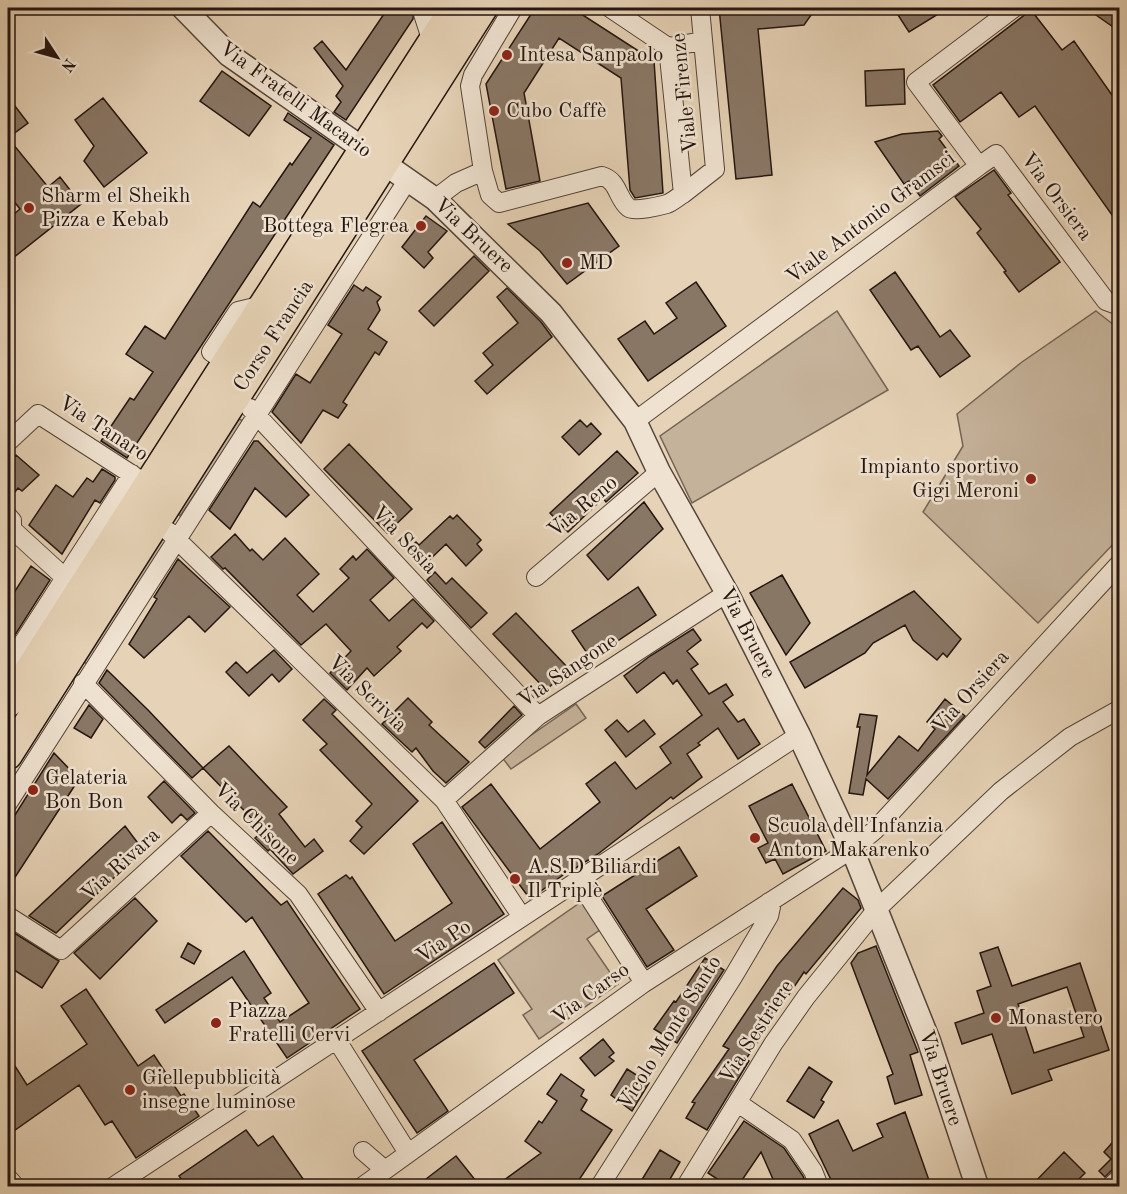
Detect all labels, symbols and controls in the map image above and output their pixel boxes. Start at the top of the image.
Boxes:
north arrow [27,27,87,87]
street label: Viale Firenze [668,32,702,154]
street label: Via Fratelli Macario [215,38,375,162]
place label: Intesa Sanpaolo [519,45,663,66]
marker: Intesa Sanpaolo [500,48,514,62]
text: N [57,55,78,75]
place label: Cubo Caffè [506,101,606,122]
marker: Cubo Caffè [487,104,501,118]
street label: Viale Antonio Gramsci [783,148,959,288]
street label: Via Orsiera [1016,149,1096,245]
place label: Sharm el Sheikh Pizza e Kebab [41,186,190,231]
street label: Via Bruere [429,194,517,278]
marker: Sharm el Sheikh Pizza e Kebab [22,201,36,215]
place label: Bottega Flegrea [263,216,409,237]
marker: Bottega Flegrea [414,219,428,233]
place label: MD [579,253,613,274]
marker: MD [560,256,574,270]
street label: Corso Francia [230,277,318,395]
street label: Via Tanaro [54,392,152,466]
place label: Impianto sportivo Gigi Meroni [860,457,1019,502]
street label: Via Reno [544,472,622,542]
marker: Impianto sportivo Gigi Meroni [1024,472,1038,486]
street label: Via Sesia [367,502,441,578]
street label: Via Bruere [715,584,779,682]
street label: Via Sangone [515,630,621,712]
street label: Via Orsiera [928,646,1014,738]
street label: Via Scrivia [323,651,411,737]
place label: Gelateria Bon Bon [45,768,128,813]
street label: Via Chisone [210,779,302,869]
marker: Gelateria Bon Bon [26,783,40,797]
place label: Scuola dell'Infanzia Anton Makarenko [767,816,943,861]
street label: Via Rivara [78,824,164,906]
marker: Scuola dell'Infanzia Anton Makarenko [748,831,762,845]
place label: A.S.D Biliardi Il Triplè [527,857,657,902]
marker: A.S.D Biliardi Il Triplè [508,872,522,886]
street label: Via Po [413,916,475,968]
street label: Vicolo Monte Santo [614,952,726,1114]
street label: Via Carso [549,959,633,1029]
street label: Via Sestriere [716,977,798,1087]
place label: Piazza Fratelli Cervi [228,1001,350,1046]
place label: Monastero [1008,1008,1103,1029]
marker: Monastero [989,1011,1003,1025]
marker: Piazza Fratelli Cervi [209,1016,223,1030]
street label: Via Bruere [915,1027,965,1129]
place label: Giellepubblicità insegne luminose [142,1068,296,1113]
marker: Giellepubblicità insegne luminose [123,1083,137,1097]

